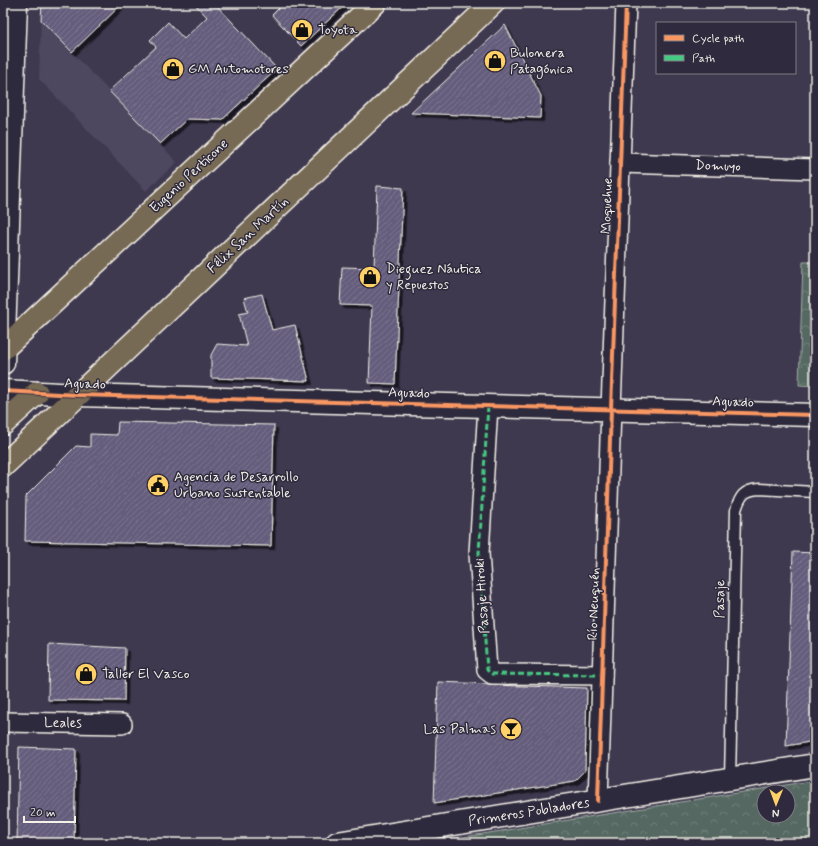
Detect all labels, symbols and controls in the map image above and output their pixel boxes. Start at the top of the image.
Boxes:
shop icon: Toyota [289,17,315,43]
place label: Toyota [318,21,358,39]
legend [656,22,796,74]
text: Cycle path [692,31,744,47]
place label: Bulonera Patagónica [510,44,573,79]
shop icon: Bulonera Patagónica [482,48,508,74]
text: Path [692,51,715,67]
shop icon: GM Automotores [160,56,186,82]
place label: GM Automotores [188,60,289,78]
street label: Eugenio Perticone [146,135,232,217]
street label: Domuyo [695,156,741,176]
street label: Moquehue [597,178,617,234]
street label: Félix San Martín [203,193,293,277]
place label: Dieguez Náutica y Repuestos [386,260,481,294]
shop icon: Dieguez Náutica y Repuestos [357,264,383,290]
street label: Aguado [64,374,106,394]
street label: Aguado [388,383,430,403]
street label: Aguado [712,392,754,412]
place label: Agencia de Desarrollo Urbano Sustentable [174,468,299,502]
public building icon: Agencia de Desarrollo Urbano Sustentable [145,472,171,498]
street label: Pasaje Hiroki [470,558,494,634]
street label: Río Neuquén [584,567,604,641]
street label: Pasaje [711,579,729,619]
shop icon: Taller El Vasco [73,661,99,687]
place label: Taller El Vasco [102,665,190,683]
street label: Leales [44,714,83,732]
bar icon: Las Palmas [498,716,524,742]
place label: Las Palmas [423,720,496,738]
north arrow [756,784,796,824]
street label: Primeros Pobladores [467,794,591,830]
scale bar [24,798,75,824]
text: 20 m [30,805,56,821]
text: N [772,806,780,820]

